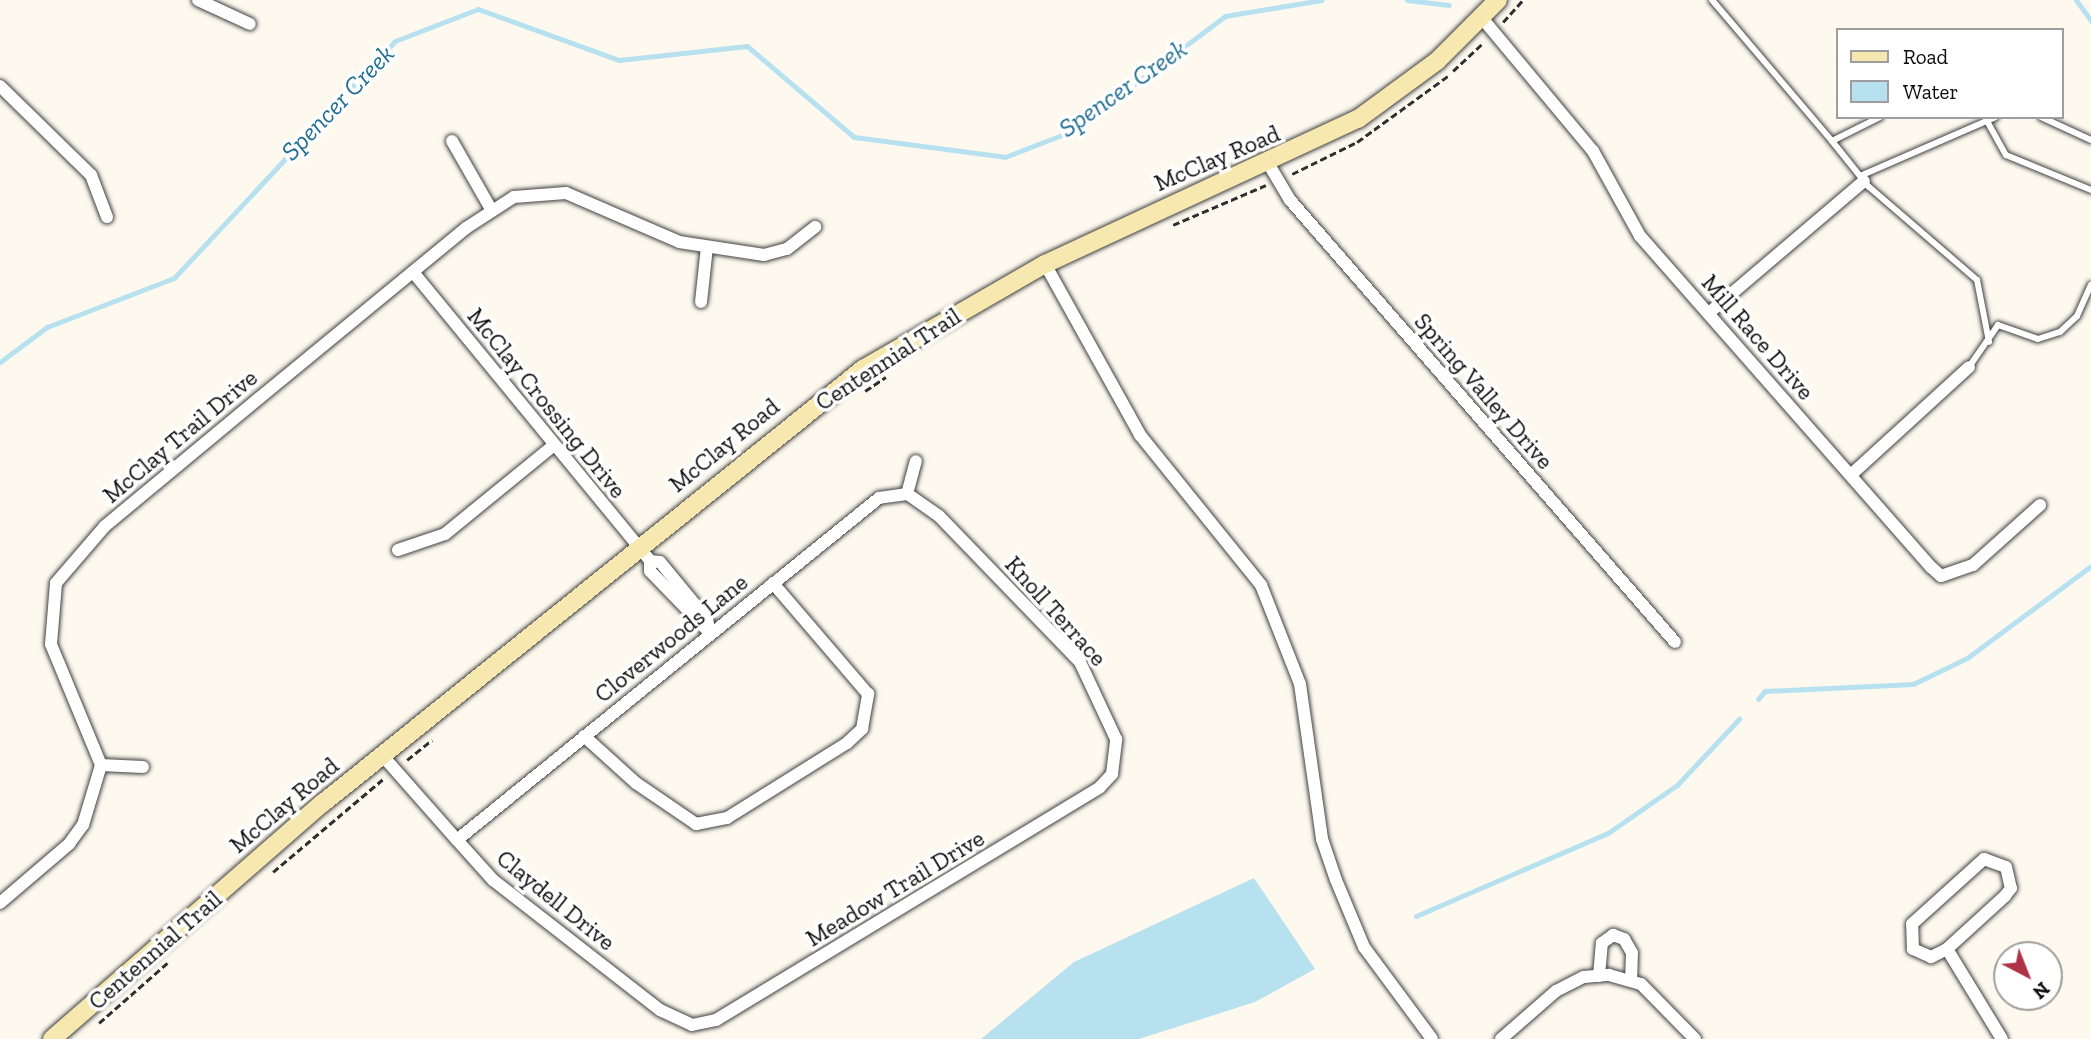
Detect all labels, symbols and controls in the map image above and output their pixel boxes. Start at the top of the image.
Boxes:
legend [1836,28,2063,119]
water label: Spencer Creek [1053,33,1193,145]
water label: Spencer Creek [275,39,401,167]
text: Road [1903,44,1948,69]
text: Water [1903,79,1958,104]
street label: McClay Road [1150,119,1284,197]
street label: Mill Race Drive [1696,268,1820,406]
street label: Centennial Trail [810,301,966,417]
street label: McClay Crossing Drive [461,302,633,504]
street label: Spring Valley Drive [1408,307,1560,475]
street label: McClay Trail Drive [97,363,263,509]
street label: McClay Road [663,392,785,498]
street label: Knoll Terrace [999,550,1113,672]
street label: Cloverwoods Lane [589,567,753,709]
street label: McClay Road [223,751,345,859]
street label: Meadow Trail Drive [800,823,990,953]
street label: Claydell Drive [491,843,621,957]
street label: Centennial Trail [82,884,228,1016]
north arrow [1993,941,2063,1011]
text: N [2028,977,2054,1004]

